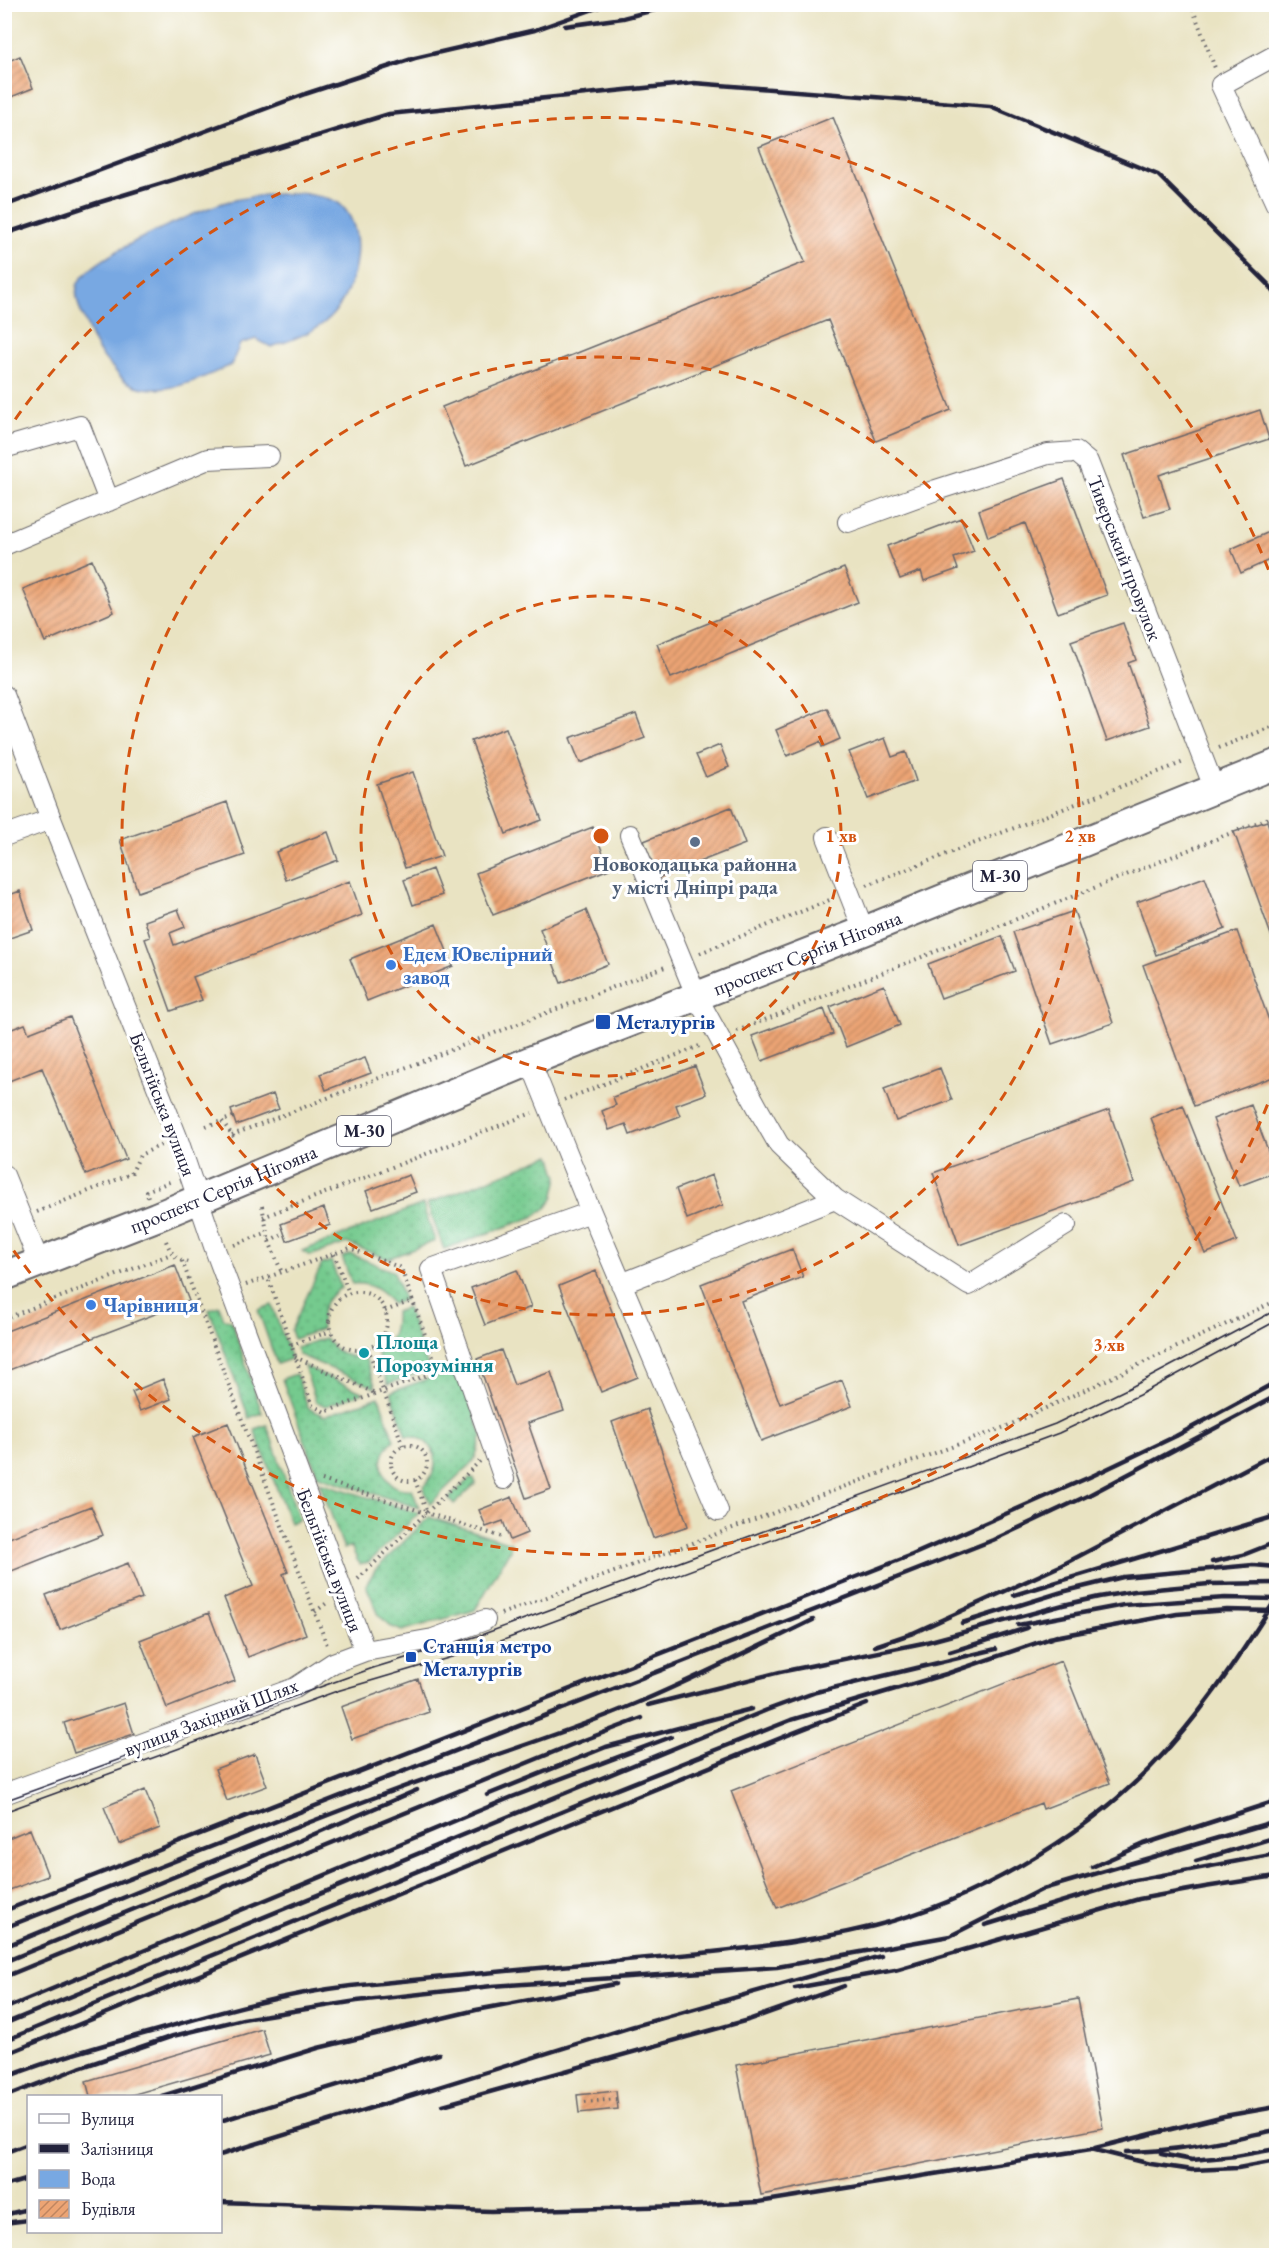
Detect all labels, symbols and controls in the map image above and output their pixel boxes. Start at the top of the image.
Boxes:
street label: Тиверський провулок [1082,472,1169,645]
text: 1 хв [825,824,857,847]
text: 2 хв [1064,824,1096,847]
centre of rings [591,826,611,846]
marker: Новокодацька районна у місті Дніпрі рада [688,835,702,849]
place label: Новокодацька районна у місті Дніпрі рада [593,851,797,900]
road number: М-30 [973,861,1027,891]
street label: проспект Сергія Нігояна [709,904,906,1001]
place label: Едем Ювелірний завод [403,941,553,990]
marker: Едем Ювелірний завод [384,958,398,972]
place label: Металургів [616,1009,716,1035]
marker: Металургів [594,1013,612,1031]
street label: Бельгійська вулиця [124,1028,202,1180]
road number: М-30 [337,1116,391,1146]
street label: проспект Сергія Нігояна [126,1138,321,1239]
place label: Чарівниця [103,1292,199,1318]
marker: Чарівниця [84,1298,98,1312]
place label: Площа Порозуміння [376,1329,494,1378]
text: 3 хв [1093,1333,1125,1356]
marker: Площа Порозуміння [357,1346,371,1360]
street label: Бельгійська вулиця [291,1484,369,1636]
place label: Станція метро Металургів [423,1633,551,1682]
marker: Станція метро Металургів [404,1650,418,1664]
street label: вулиця Західний Шлях [120,1672,302,1762]
legend [27,2095,222,2233]
text: Вулиця [81,2107,134,2130]
text: Залізниця [81,2137,154,2160]
text: Вода [81,2167,116,2190]
text: Будівля [81,2197,136,2220]

